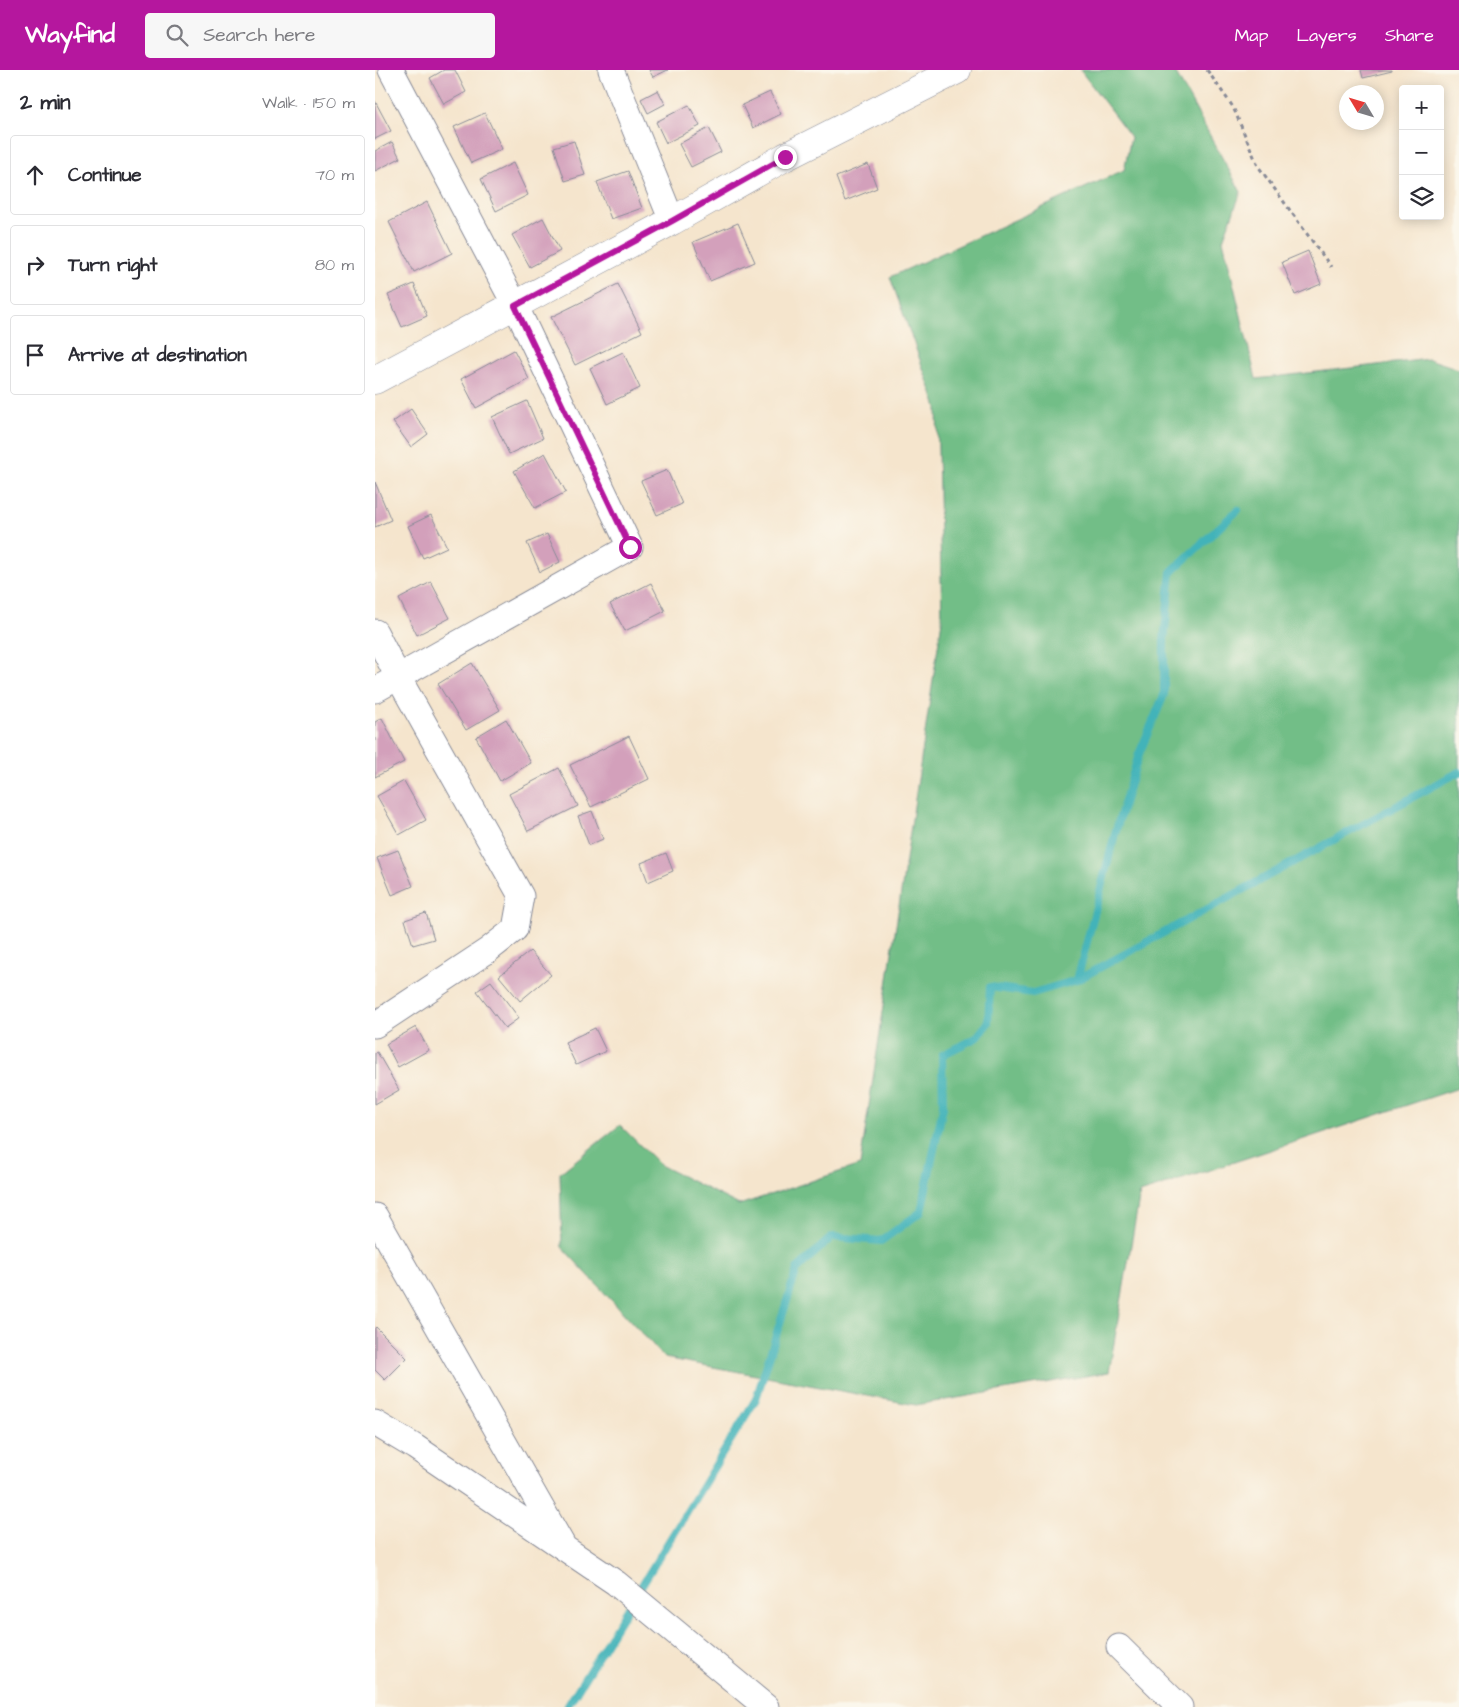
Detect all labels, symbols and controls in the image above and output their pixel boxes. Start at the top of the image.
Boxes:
search box [145,13,495,58]
text: Wayfind [25,18,115,52]
icon: search [163,21,191,49]
text: Search here [203,22,315,49]
text: Map [1234,23,1268,48]
text: Layers [1296,23,1357,48]
text: Share [1385,23,1434,48]
north arrow [1339,85,1384,130]
map controls [1399,85,1444,220]
button: + [1399,85,1444,130]
text: 2 min [20,88,70,117]
text: Walk · 150 m [262,92,355,114]
button: − [1399,130,1444,175]
route end [774,146,797,169]
icon: ahead [21,161,49,189]
text: Continue [68,162,142,189]
text: 70 m [315,164,354,186]
button: layers [1399,175,1444,220]
icon: right [21,251,49,279]
text: Turn right [68,252,157,279]
text: 80 m [315,254,354,276]
icon: arrive [21,341,49,369]
text: Arrive at destination [68,342,247,369]
route start [619,536,642,559]

